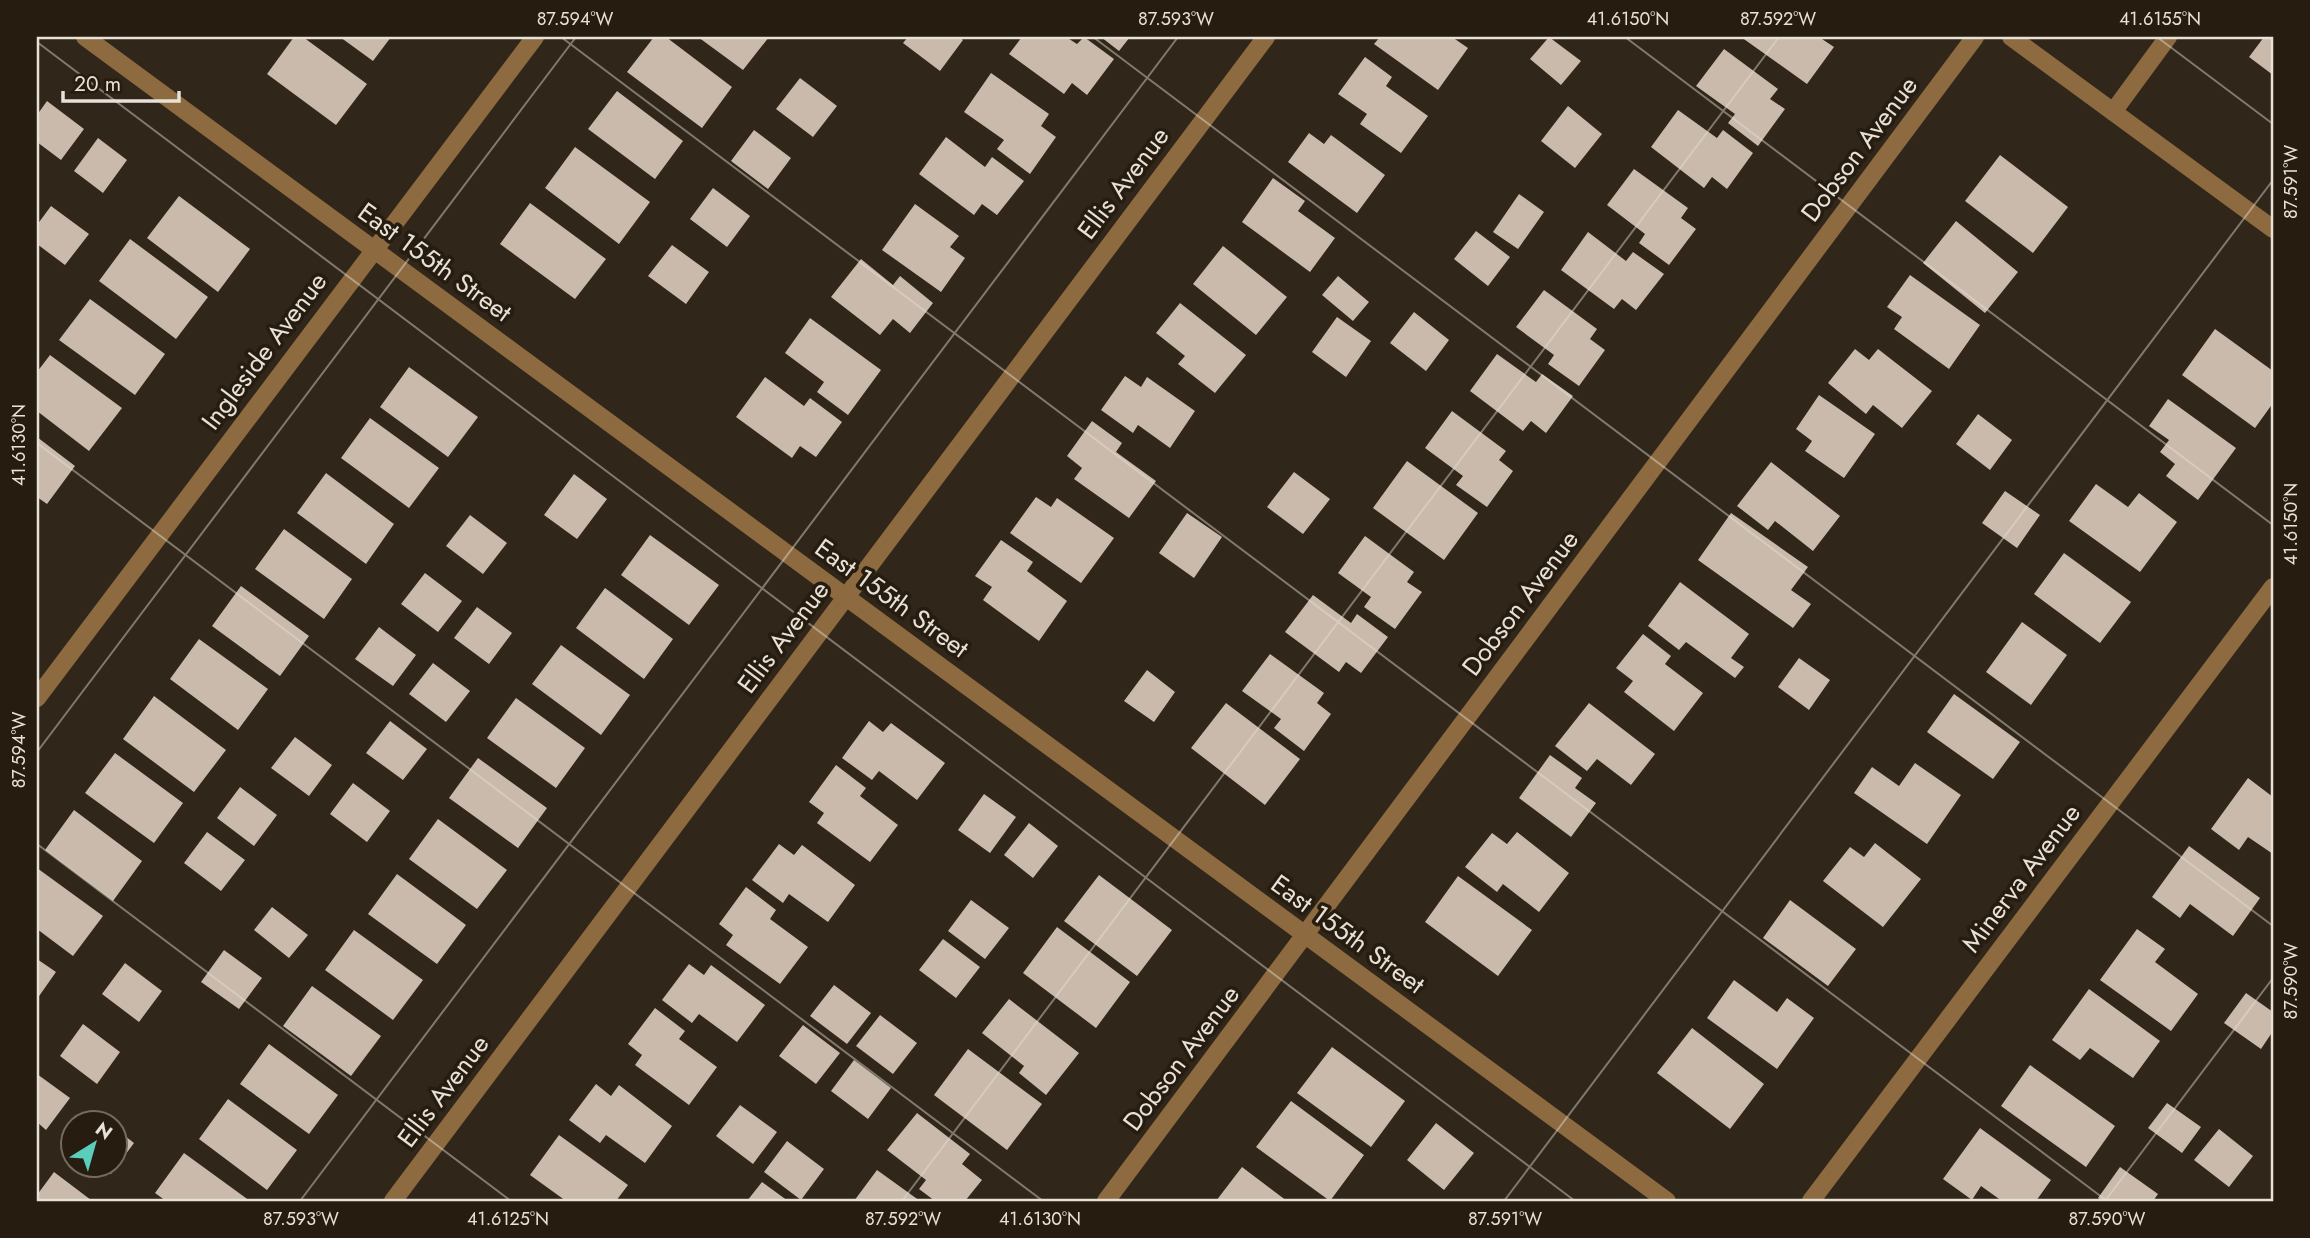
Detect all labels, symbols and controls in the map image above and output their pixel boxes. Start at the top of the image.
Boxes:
text: 87.594°W [537,6,613,32]
text: 87.593°W [1138,6,1214,32]
text: 41.6150°N [1587,6,1669,32]
text: 87.592°W [1740,6,1816,32]
text: 41.6155°N [2119,6,2201,32]
scale bar [63,60,178,104]
street label: Dobson Avenue [1792,68,1926,230]
text: 20 m [74,69,121,99]
street label: Ellis Avenue [1068,119,1178,247]
text: 87.591°W [2278,145,2304,219]
street label: East 155th Street [350,193,520,331]
street label: Ingleside Avenue [192,264,336,438]
text: 41.6130°N [6,404,32,486]
text: 41.6150°N [2278,483,2304,565]
street label: Dobson Avenue [1453,522,1587,684]
street label: East 155th Street [807,529,977,667]
street label: Ellis Avenue [728,573,838,701]
text: 87.594°W [6,712,32,788]
street label: Minerva Avenue [1952,796,2090,960]
street label: East 155th Street [1263,865,1433,1003]
text: 87.590°W [2278,942,2304,1019]
street label: Dobson Avenue [1114,977,1248,1139]
street label: Ellis Avenue [388,1027,498,1155]
north arrow [60,1108,130,1178]
text: N [90,1115,118,1146]
text: 87.593°W [263,1206,339,1232]
text: 41.6125°N [467,1206,549,1232]
text: 87.592°W [865,1206,941,1232]
text: 41.6130°N [999,1206,1081,1232]
text: 87.591°W [1468,1206,1542,1232]
text: 87.590°W [2069,1206,2146,1232]

